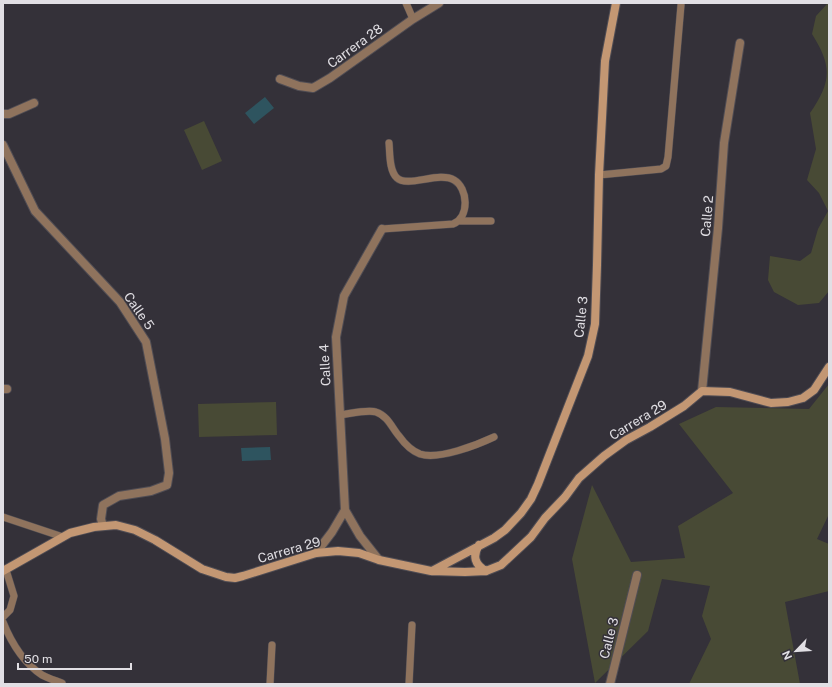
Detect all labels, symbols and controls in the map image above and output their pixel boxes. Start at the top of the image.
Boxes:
street label: Carrera 28 [324,21,386,71]
street label: Calle 2 [698,194,716,237]
street label: Calle 5 [121,289,157,333]
street label: Calle 3 [571,295,591,339]
street label: Calle 4 [316,344,334,386]
street label: Carrera 29 [606,397,670,443]
street label: Carrera 29 [256,534,322,566]
street label: Calle 3 [597,616,621,660]
north arrow [776,631,816,671]
scale bar [18,645,131,671]
text: N [780,649,794,662]
text: 50 m [24,652,52,666]

